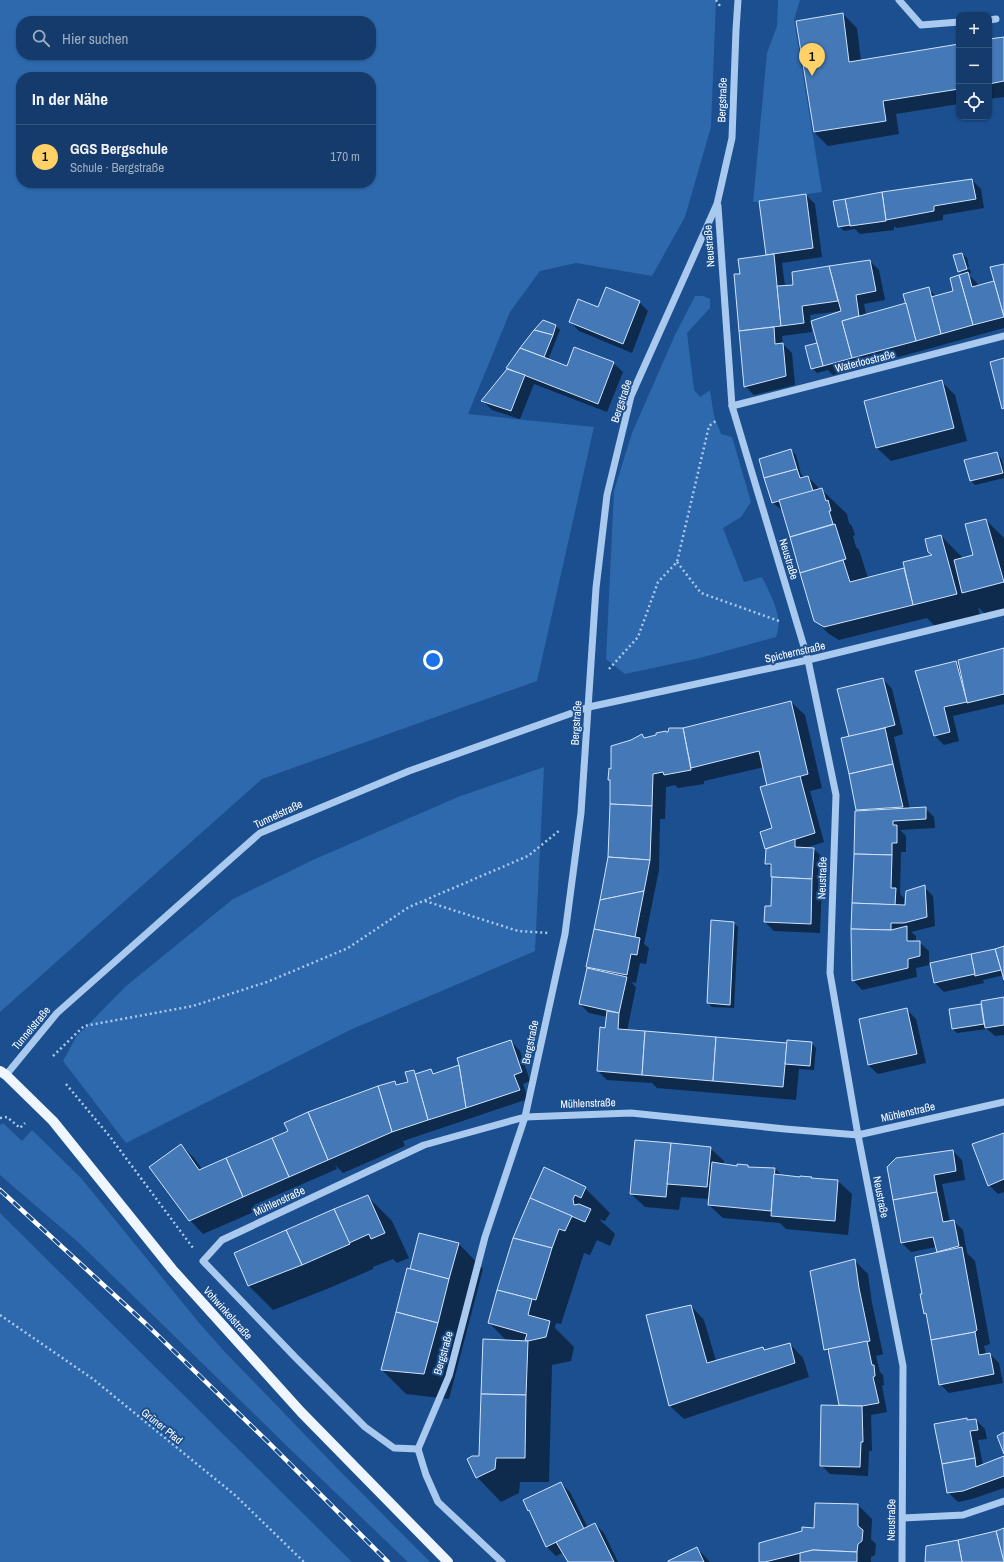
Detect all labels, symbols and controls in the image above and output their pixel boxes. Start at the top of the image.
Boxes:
map controls [956,12,992,120]
button: + [956,12,992,48]
search box [16,16,376,60]
icon: search [30,27,52,49]
text: Hier suchen [62,28,128,49]
pin: 1 [799,43,825,76]
button: − [956,48,992,84]
street label: Bergstraße [714,77,730,123]
button: locate [956,84,992,120]
text: In der Nähe [32,87,108,110]
text: GGS Bergschule [70,138,168,159]
text: 1 [42,148,48,165]
text: 170 m [330,148,360,165]
text: Schule · Bergstraße [70,159,164,176]
street label: Neustraße [701,225,717,267]
street label: Waterloostraße [834,347,896,375]
street label: Bergstraße [607,378,635,424]
street label: Neustraße [776,537,802,581]
street label: Spichernstraße [763,638,827,666]
your location [423,650,443,670]
street label: Bergstraße [567,700,585,746]
street label: Tunnelstraße [251,797,305,831]
street label: Neustraße [814,857,830,899]
street label: Tunnelstraße [9,1003,53,1053]
street label: Bergstraße [519,1019,541,1065]
street label: Mühlenstraße [560,1095,616,1111]
street label: Mühlenstraße [880,1099,936,1125]
street label: Neustraße [870,1175,892,1219]
street label: Mühlenstraße [251,1183,307,1219]
street label: Vohwinkelstraße [200,1284,256,1342]
street label: Bergstraße [430,1330,456,1376]
street label: Grüner Pfad [139,1405,185,1447]
street label: Neustraße [884,1499,898,1541]

